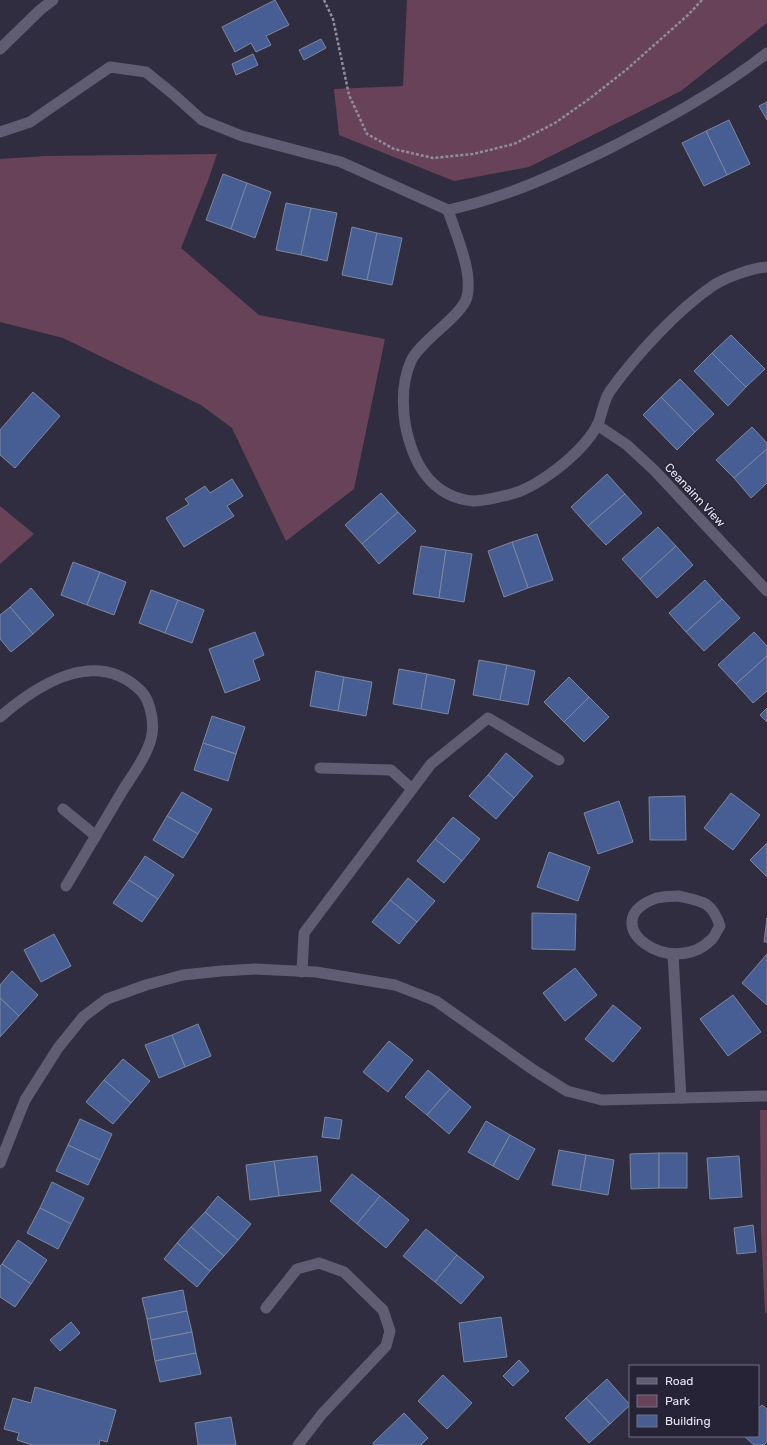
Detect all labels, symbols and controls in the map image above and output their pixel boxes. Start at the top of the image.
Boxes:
street label: Ceanainn View [662,460,728,530]
legend [629,1365,759,1437]
text: Road [665,1374,693,1388]
text: Park [665,1394,691,1408]
text: Building [665,1414,711,1428]

